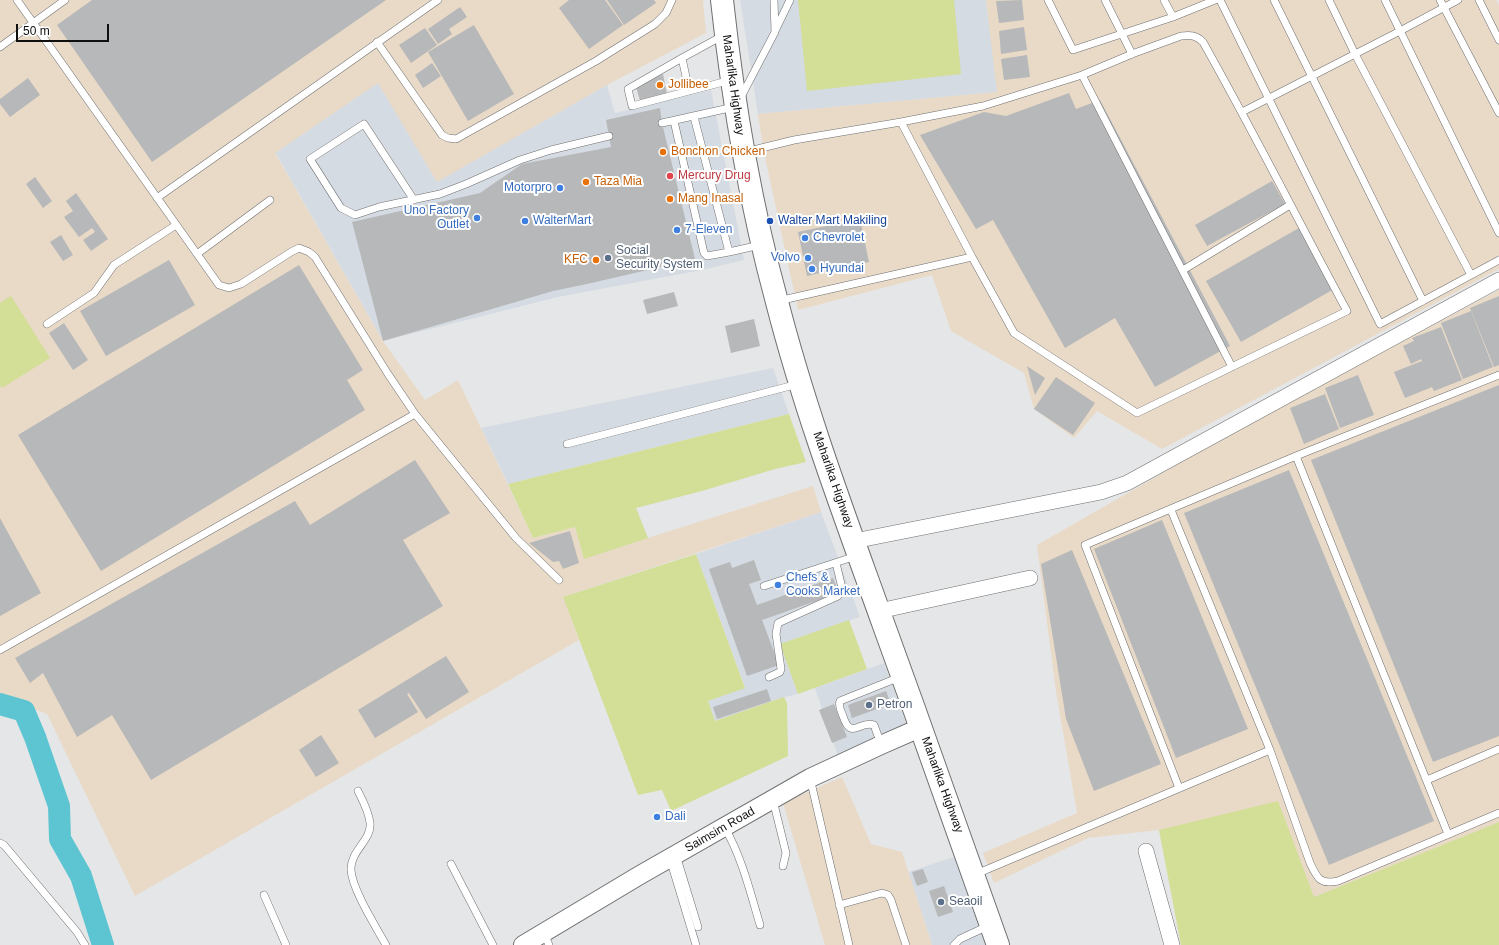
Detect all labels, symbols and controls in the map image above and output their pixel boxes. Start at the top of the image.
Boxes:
scale bar [18,16,111,42]
text: 50 m [23,24,50,38]
street label: Maharlika Highway [719,34,747,136]
place label: Jollibee [668,78,709,92]
marker: Jollibee [655,80,665,90]
place label: Bonchon Chicken [671,145,765,159]
marker: Bonchon Chicken [658,147,668,157]
place label: Mercury Drug [678,169,751,183]
marker: Mercury Drug [665,171,675,181]
place label: Taza Mia [594,175,642,189]
marker: Taza Mia [581,177,591,187]
place label: Motorpro [504,181,552,195]
marker: Motorpro [555,183,565,193]
place label: Mang Inasal [678,192,743,206]
marker: Mang Inasal [665,194,675,204]
place label: Uno Factory Outlet [404,204,469,232]
marker: Uno Factory Outlet [472,213,482,223]
place label: WalterMart [533,214,591,228]
place label: Walter Mart Makiling [778,214,887,228]
marker: WalterMart [520,216,530,226]
marker: Walter Mart Makiling [765,216,775,226]
place label: 7-Eleven [685,223,732,237]
marker: 7-Eleven [672,225,682,235]
place label: Chevrolet [813,231,864,245]
marker: Chevrolet [800,233,810,243]
place label: Social Security System [616,244,703,272]
place label: Volvo [771,251,800,265]
place label: KFC [564,253,588,267]
marker: Social Security System [603,253,613,263]
marker: Volvo [803,253,813,263]
marker: KFC [591,255,601,265]
place label: Hyundai [820,262,864,276]
marker: Hyundai [807,264,817,274]
street label: Maharlika Highway [810,430,856,530]
place label: Chefs & Cooks Market [786,571,860,599]
marker: Chefs & Cooks Market [773,580,783,590]
place label: Petron [877,698,912,712]
marker: Petron [864,700,874,710]
street label: Maharlika Highway [918,735,966,835]
street label: Saimsim Road [683,804,757,856]
place label: Dali [665,810,686,824]
marker: Dali [652,812,662,822]
place label: Seaoil [949,895,982,909]
marker: Seaoil [936,897,946,907]

